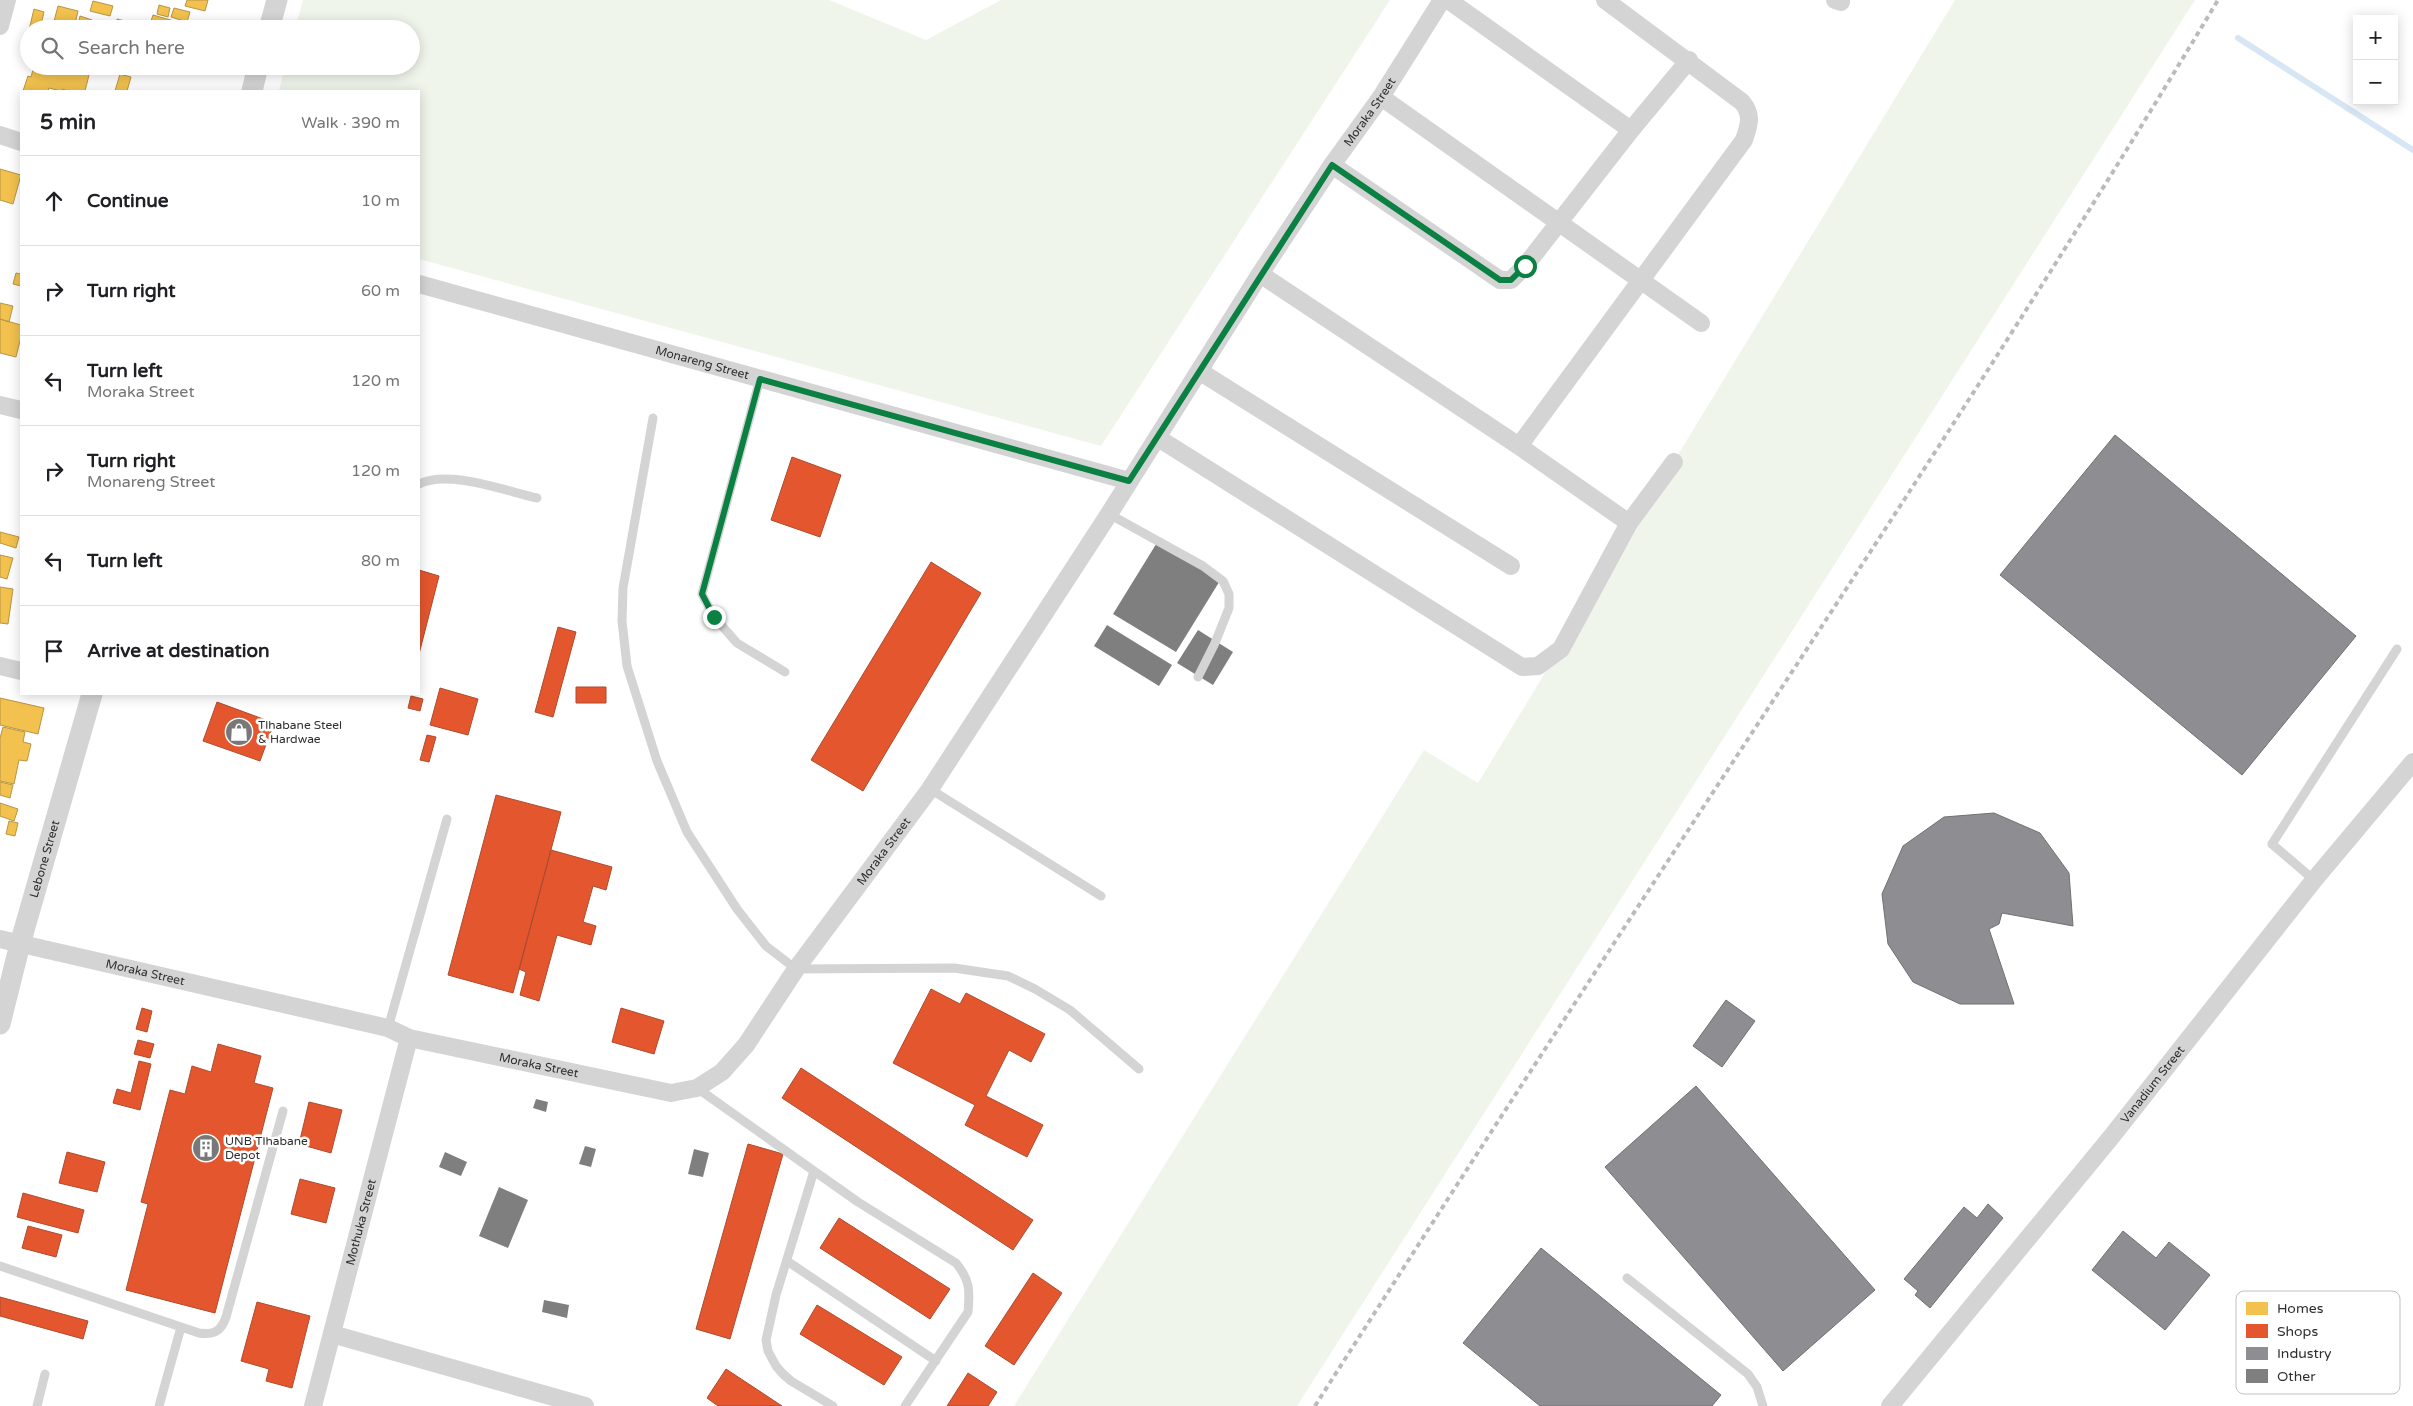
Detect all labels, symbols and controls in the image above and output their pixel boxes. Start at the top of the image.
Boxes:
map controls [2353,15,2398,105]
button: + [2353,15,2398,60]
search box [20,20,420,75]
icon: search [38,34,66,62]
text: Search here [78,37,185,59]
button: − [2353,60,2398,105]
street label: Moraka Street [1341,75,1399,149]
text: 5 min [40,110,96,135]
text: Walk · 390 m [301,113,400,133]
icon: ahead [40,187,68,215]
text: Continue [87,190,169,212]
text: 10 m [361,191,400,211]
route start [1514,255,1537,278]
icon: right [40,277,68,305]
text: Turn right [87,280,175,302]
text: 60 m [361,281,400,301]
street label: Monareng Street [654,343,751,382]
text: Turn left [87,360,163,382]
icon: left [40,367,68,395]
text: 120 m [351,371,400,391]
text: Moraka Street [87,382,195,402]
text: Turn right [87,450,175,472]
icon: right [40,457,68,485]
text: 120 m [351,461,400,481]
text: Monareng Street [87,472,215,492]
icon: left [40,547,68,575]
text: Turn left [87,550,163,572]
text: 80 m [361,551,400,571]
route end [703,606,726,629]
icon: arrive [40,637,68,665]
text: Arrive at destination [87,640,270,662]
shop icon: Tlhabane Steel & Hardwae [224,717,254,747]
place label: Tlhabane Steel & Hardwae [258,718,342,746]
street label: Moraka Street [854,814,914,888]
street label: Lebone Street [27,818,62,899]
street label: Moraka Street [104,956,187,988]
street label: Vanadium Street [2118,1043,2188,1126]
street label: Moraka Street [498,1050,580,1080]
building icon: UNB Tlhabane Depot [191,1133,221,1163]
place label: UNB Tlhabane Depot [225,1134,308,1162]
street label: Mothuka Street [343,1177,379,1267]
legend [2236,1291,2400,1394]
text: Homes [2277,1300,2324,1317]
text: Shops [2277,1323,2318,1340]
text: Industry [2277,1345,2332,1362]
text: Other [2277,1368,2316,1385]

